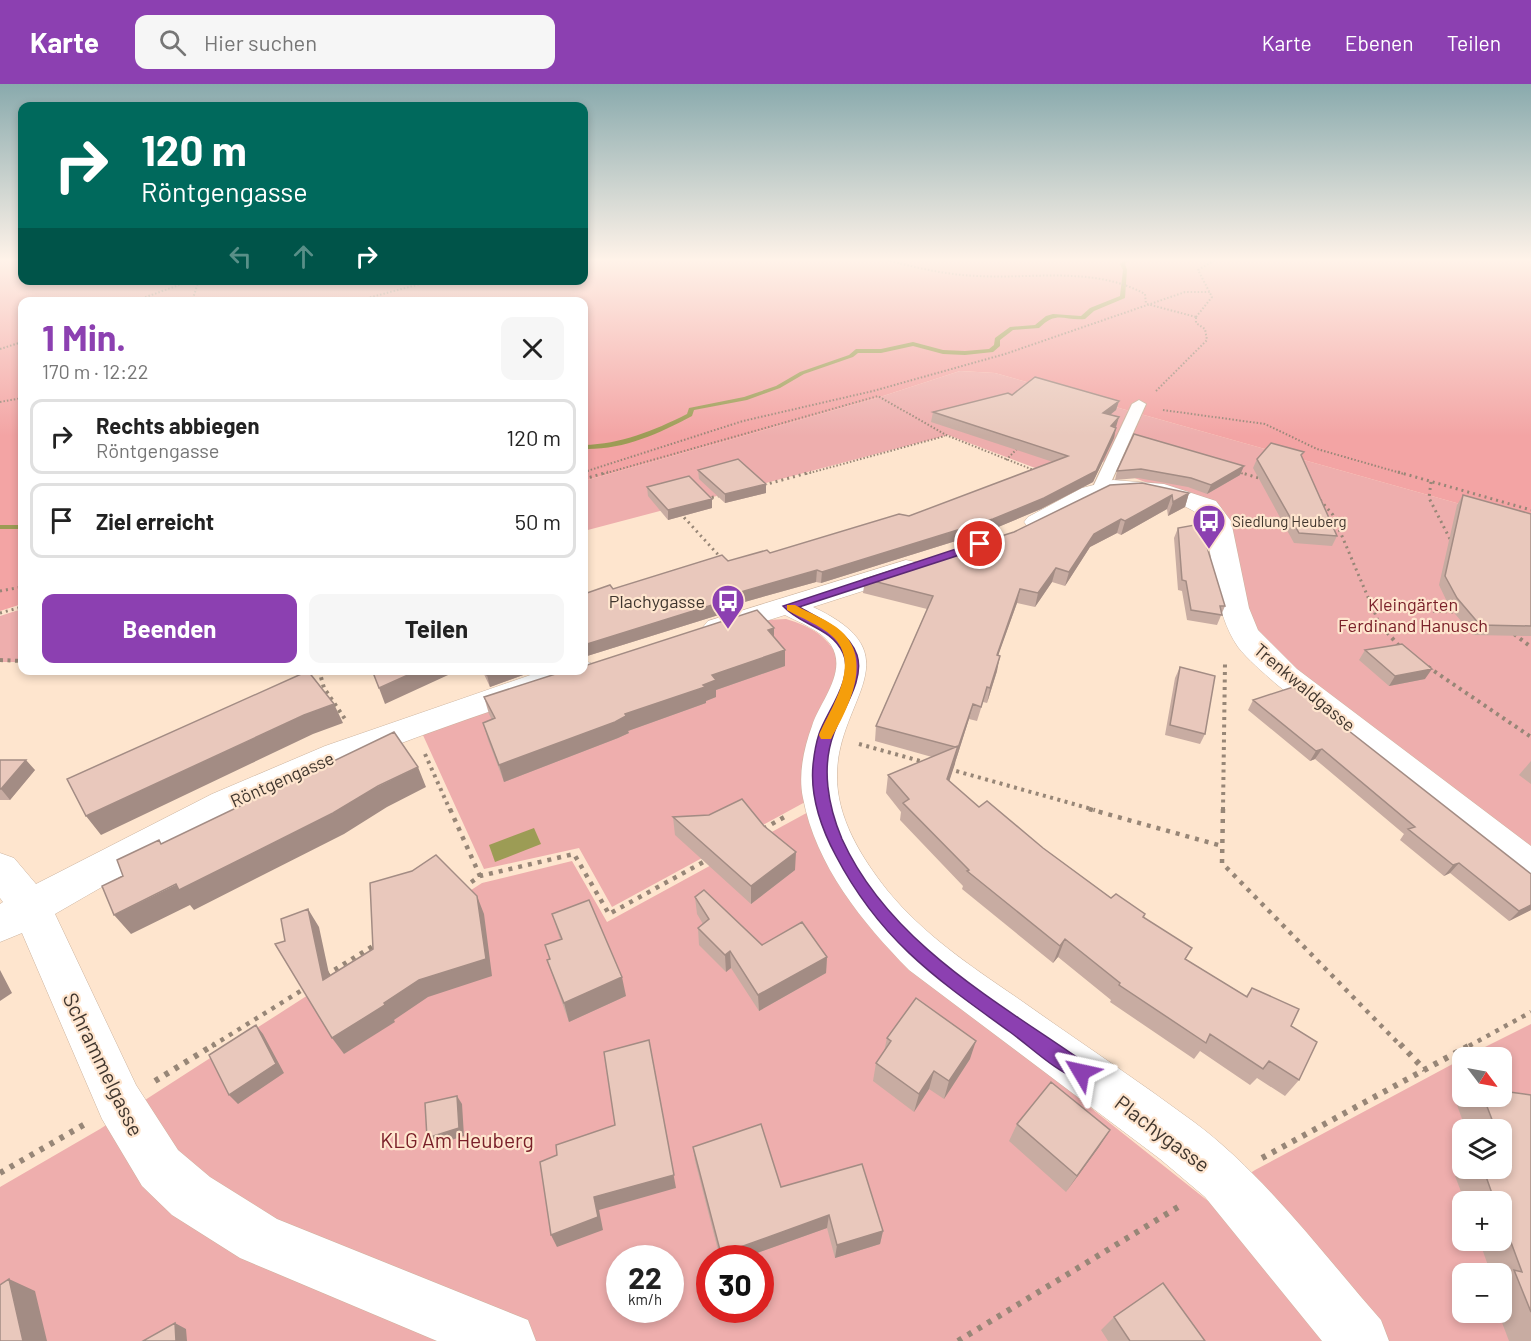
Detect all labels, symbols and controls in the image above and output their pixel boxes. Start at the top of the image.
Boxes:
search box [135,15,555,69]
text: Karte [30,25,99,59]
icon: search [156,26,189,59]
text: Hier suchen [204,29,317,55]
text: Karte [1262,30,1312,55]
text: Ebenen [1345,30,1414,55]
text: Teilen [1447,30,1501,55]
text: 120 m [141,124,247,174]
icon: right [42,126,120,204]
text: Röntgengasse [141,175,308,207]
icon: left [224,240,257,273]
icon: ahead [287,240,320,273]
icon: right [350,240,383,273]
text: 1 Min. [42,315,126,358]
button: close [501,317,564,380]
text: 170 m · 12:22 [42,359,148,383]
text: Rechts abbiegen [96,412,259,438]
icon: right [45,420,78,453]
text: 120 m [506,424,561,450]
text: Röntgengasse [96,438,220,462]
bus stop icon: Siedlung Heuberg [1191,503,1227,550]
icon: arrive [45,504,78,537]
text: Ziel erreicht [96,508,214,534]
text: 50 m [515,508,561,534]
place label: Siedlung Heuberg [1232,512,1347,530]
pin [954,518,1005,569]
icon: arrive [963,527,996,560]
bus stop icon: Plachygasse [710,583,746,630]
place label: Plachygasse [609,590,705,612]
park label: Kleingärten Ferdinand Hanusch [1338,593,1488,636]
button: Beenden [42,594,297,663]
button: Teilen [309,594,564,663]
street label: Trenkwaldgasse [1250,638,1360,736]
street label: Röntgengasse [227,746,337,812]
street label: Schrammelgasse [58,988,150,1140]
position arrow [1049,1040,1113,1104]
north arrow [1452,1047,1512,1107]
map controls [1452,1047,1512,1323]
street label: Plachygasse [1111,1089,1215,1177]
button: layers [1452,1119,1512,1179]
park label: KLG Am Heuberg [380,1127,534,1152]
button: + [1452,1191,1512,1251]
speed limit sign: 30 [696,1245,774,1323]
text: 22 [628,1259,662,1295]
button: − [1452,1263,1512,1323]
text: km/h [628,1290,662,1308]

